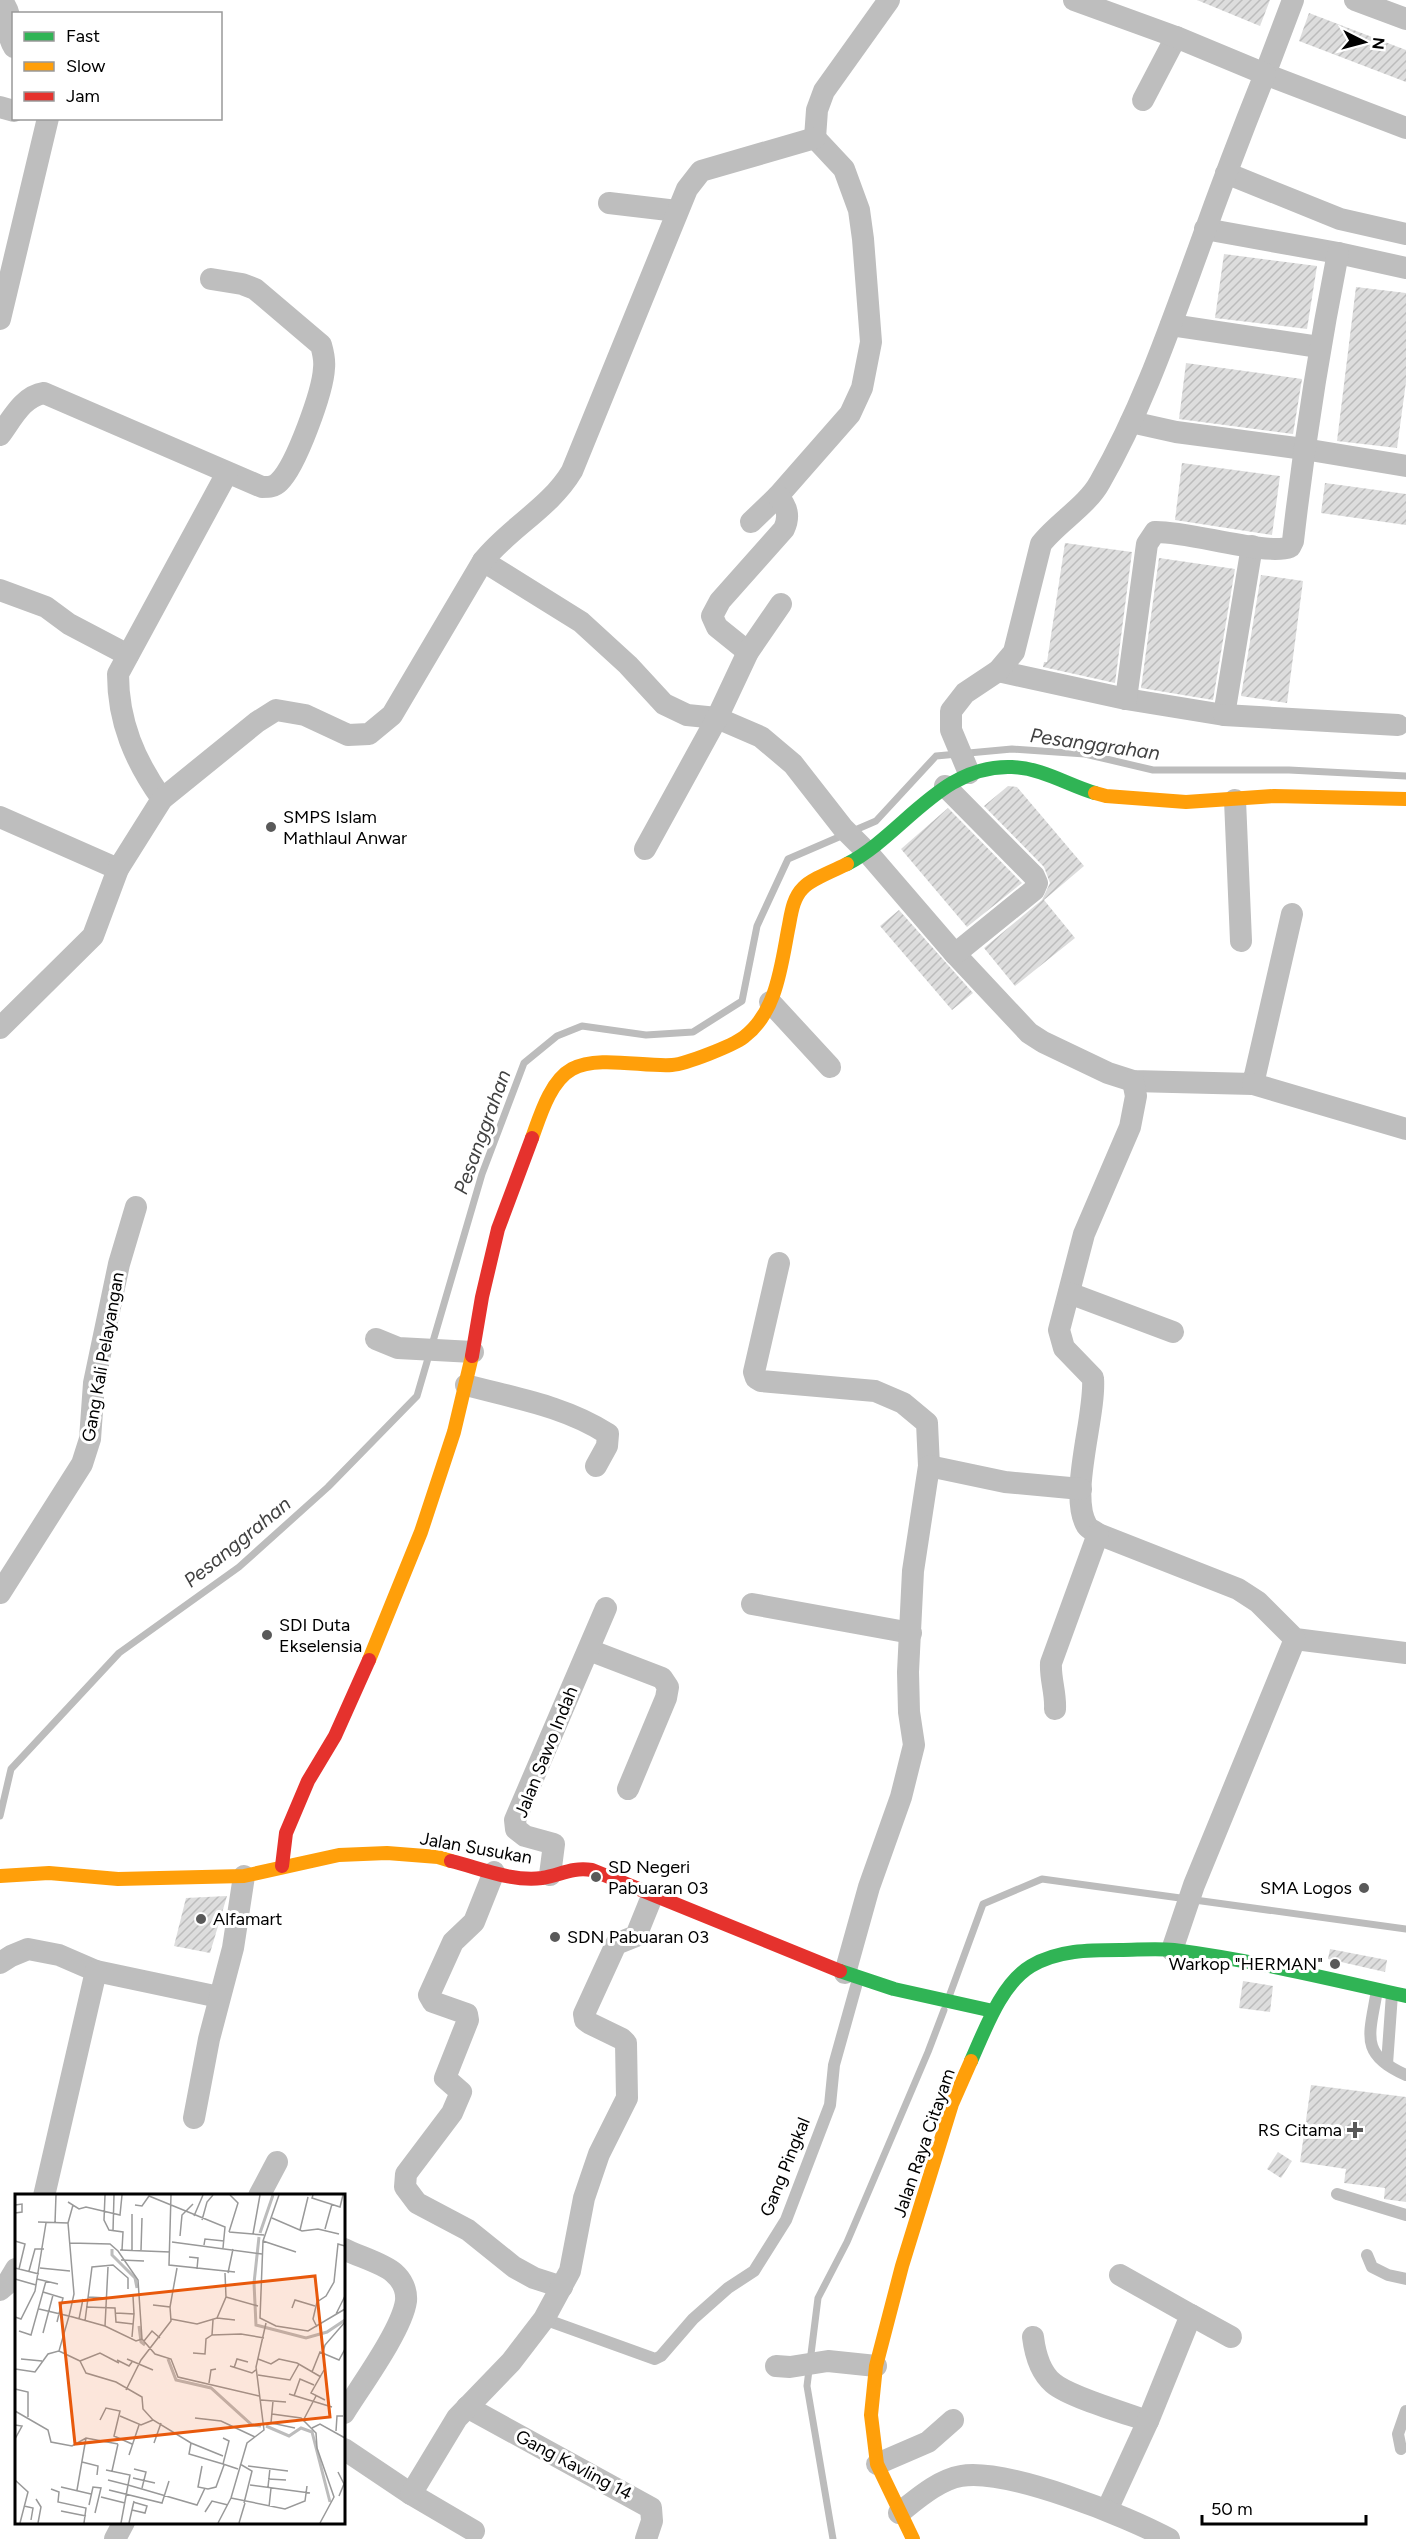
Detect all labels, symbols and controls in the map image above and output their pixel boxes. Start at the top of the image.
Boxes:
legend [12,12,222,120]
north arrow [1334,12,1394,72]
text: Fast [66,25,100,47]
text: N [1368,36,1389,51]
text: Slow [66,55,105,77]
text: Jam [66,85,100,107]
water label: Pesanggrahan [1029,723,1161,765]
place label: SMPS Islam Mathlaul Anwar [283,806,407,849]
marker: SMPS Islam Mathlaul Anwar [264,820,278,834]
water label: Pesanggrahan [448,1067,516,1197]
street label: Gang Kali Pelayangan [77,1270,129,1444]
water label: Pesanggrahan [179,1492,295,1592]
place label: SDI Duta Ekselensia [279,1614,362,1657]
marker: SDI Duta Ekselensia [260,1628,274,1642]
street label: Jalan Sawo Indah [510,1683,582,1821]
street label: Jalan Susukan [418,1827,534,1869]
place label: SD Negeri Pabuaran 03 [608,1856,708,1899]
marker: SD Negeri Pabuaran 03 [589,1870,603,1884]
place label: SMA Logos [1260,1877,1352,1899]
marker: SMA Logos [1357,1881,1371,1895]
place label: Alfamart [213,1908,282,1930]
marker: Alfamart [194,1912,208,1926]
place label: SDN Pabuaran 03 [567,1926,709,1948]
marker: SDN Pabuaran 03 [548,1930,562,1944]
place label: Warkop "HERMAN" [1169,1953,1323,1975]
marker: Warkop "HERMAN" [1328,1957,1342,1971]
street label: Jalan Raya Citayam [888,2066,960,2220]
street label: Gang Pingkal [755,2114,815,2220]
place label: RS Citama [1258,2119,1342,2141]
marker: RS Citama [1346,2121,1364,2139]
inset map [15,2194,345,2524]
street label: Gang Kavling 14 [512,2425,636,2505]
scale bar [1202,2488,1366,2526]
text: 50 m [1211,2498,1253,2520]

